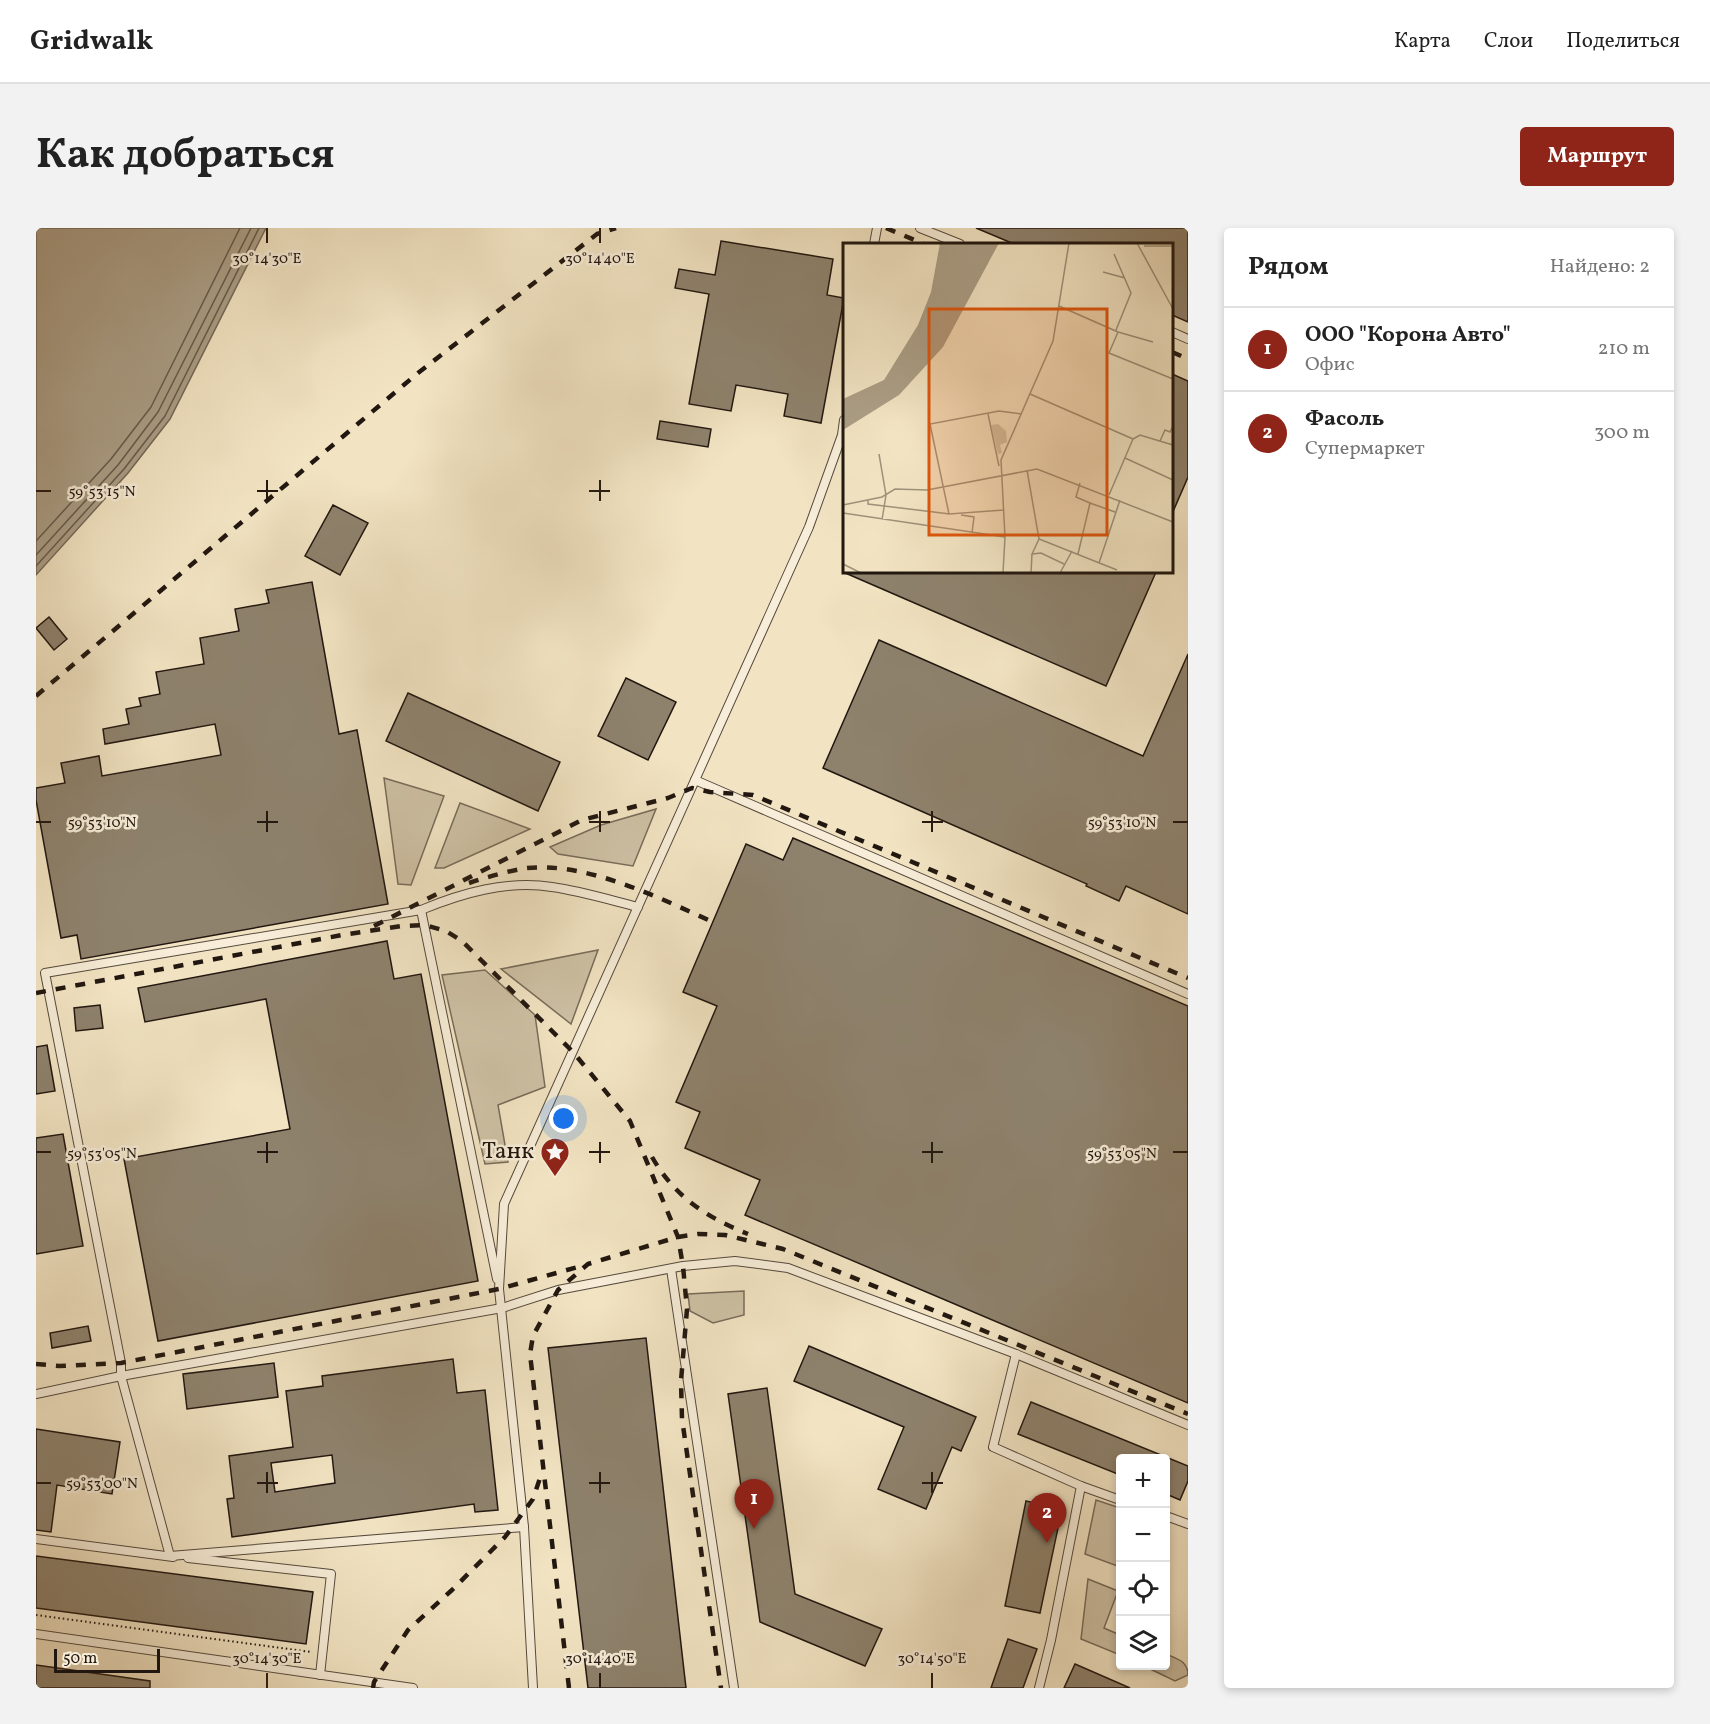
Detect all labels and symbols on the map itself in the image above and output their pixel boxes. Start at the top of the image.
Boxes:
inset map [843,243,1173,573]
text: 30°14'30"E [232,249,302,270]
text: 30°14'40"E [565,249,635,270]
text: 59°53'15"N [68,482,136,503]
text: 59°53'10"N [68,813,136,834]
text: 59°53'10"N [1088,813,1156,834]
your location [549,1104,578,1133]
place label: Танк [482,1135,534,1169]
place icon: Танк [539,1136,571,1178]
text: 59°53'05"N [67,1144,137,1165]
text: 59°53'05"N [1087,1144,1157,1165]
text: 59°53'00"N [66,1474,138,1495]
pin: 1 [734,1480,774,1529]
pin: 2 [1028,1494,1066,1543]
scale bar [54,1646,160,1674]
text: 30°14'30"E [232,1649,302,1670]
text: 30°14'40"E [565,1649,635,1670]
text: 30°14'50"E [898,1649,966,1670]

